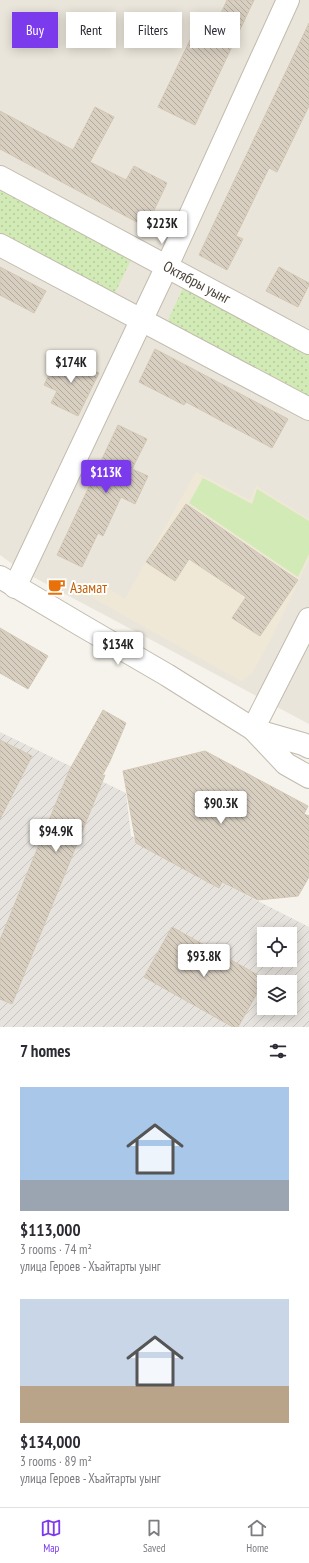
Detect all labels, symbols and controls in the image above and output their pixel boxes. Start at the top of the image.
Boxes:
chip: Buy [12,12,58,48]
chip: Rent [66,12,116,48]
chip: Filters [124,12,182,48]
chip: New [190,12,240,48]
pin: $223K [134,211,190,245]
text: $223K [146,215,178,232]
street label: Октябры уынг [160,256,234,308]
pin: $174K [43,350,99,384]
text: $174K [55,354,87,371]
pin: $113K [78,460,134,494]
text: $113K [90,464,122,481]
cafe icon: Азамат [47,577,67,597]
place label: Азамат [70,578,107,597]
pin: $134K [90,632,146,666]
text: $134K [102,636,134,653]
pin: $90.3K [188,791,254,825]
text: $90.3K [204,795,238,812]
pin: $94.9K [23,819,89,853]
text: $94.9K [39,823,73,840]
map controls [257,927,297,1015]
button: locate [257,927,297,967]
pin: $93.8K [171,944,237,978]
text: $93.8K [187,948,221,965]
button: layers [257,975,297,1015]
text: 7 homes [20,1040,71,1062]
icon: filters [267,1040,289,1062]
icon: home [119,1113,191,1185]
text: $113,000 [20,1219,81,1241]
text: 3 rooms · 74 m² [20,1241,92,1258]
text: улица Героев - Хъайтарты уынг [20,1258,161,1275]
icon: home [119,1325,191,1397]
text: $134,000 [20,1431,81,1453]
text: 3 rooms · 89 m² [20,1453,92,1470]
text: улица Героев - Хъайтарты уынг [20,1470,161,1487]
tab: Map [40,1517,62,1555]
tab: Saved [143,1517,166,1555]
tab: Home [246,1517,269,1555]

